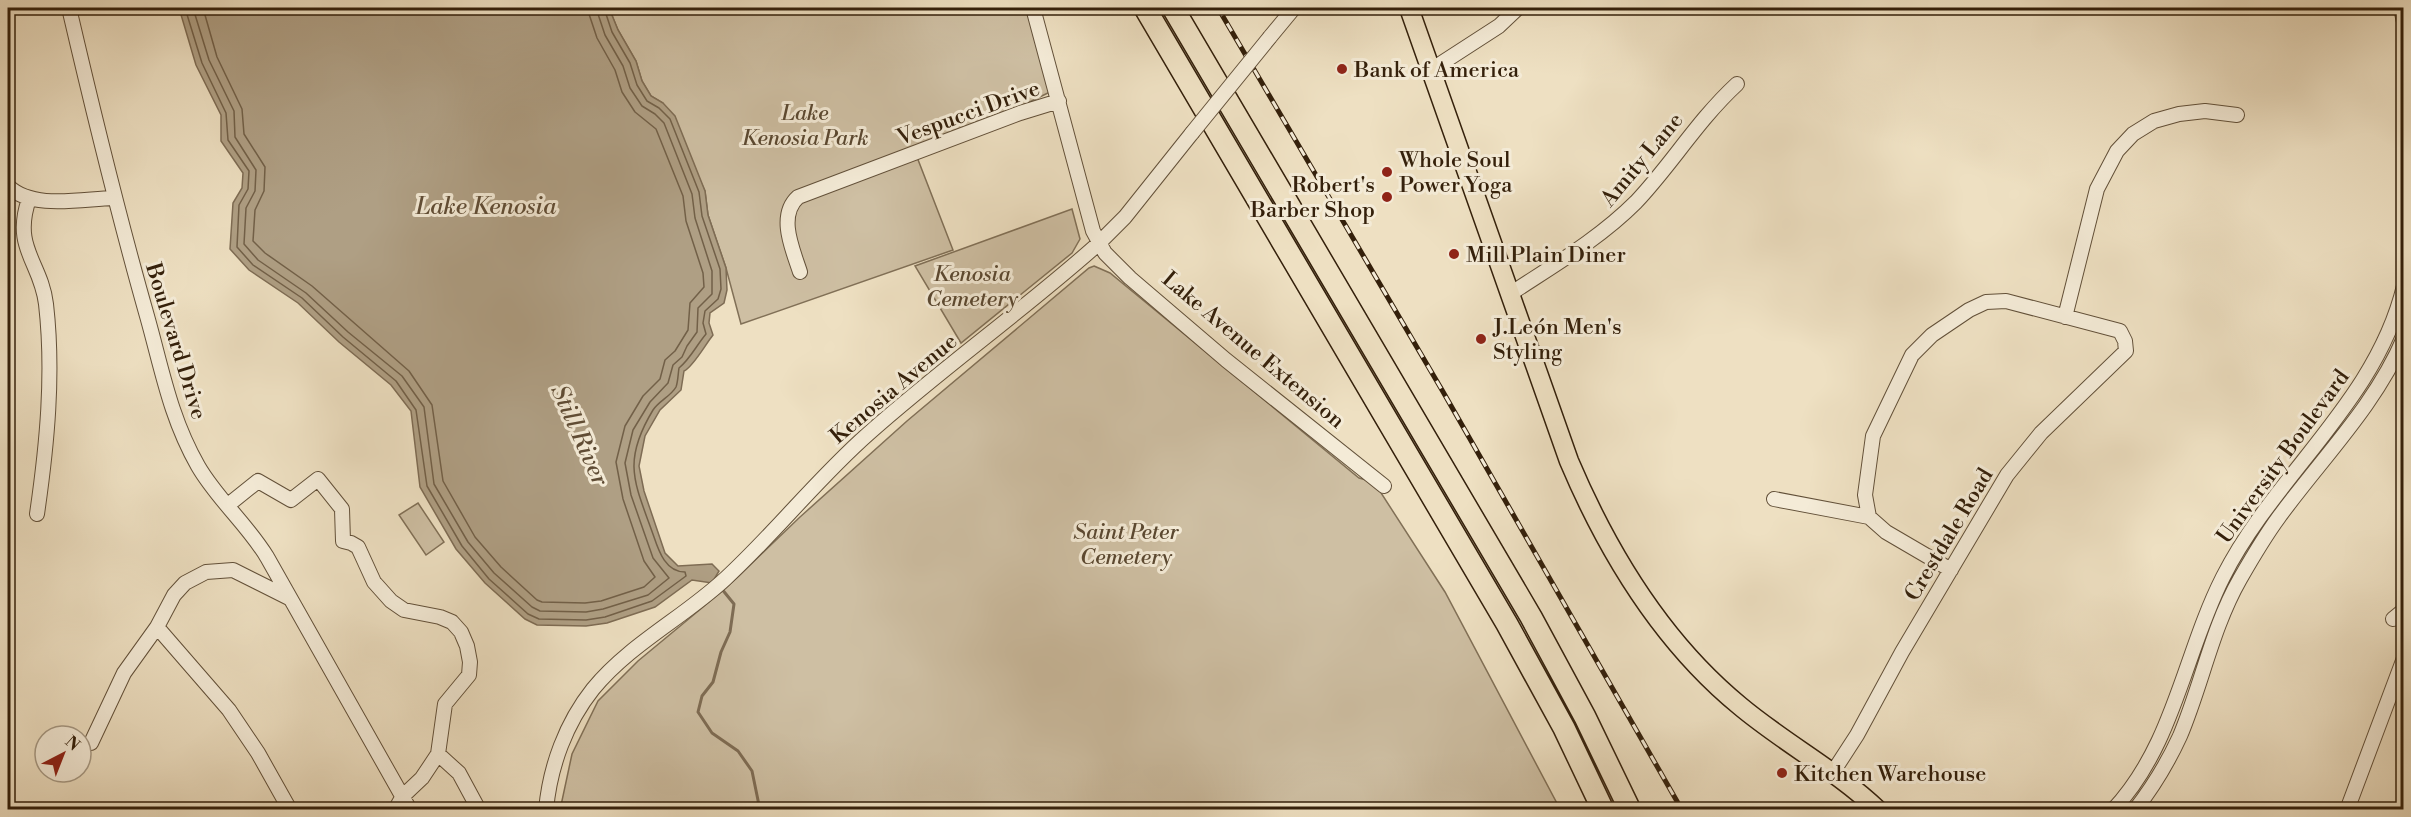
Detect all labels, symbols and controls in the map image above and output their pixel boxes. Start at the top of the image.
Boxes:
place label: Bank of America [1353,57,1520,84]
marker: Bank of America [1335,62,1349,76]
street label: Vespucci Drive [893,75,1044,152]
park label: Lake Kenosia Park [742,100,868,152]
street label: Amity Lane [1594,108,1689,213]
place label: Whole Soul Power Yoga [1398,147,1513,199]
marker: Whole Soul Power Yoga [1380,165,1394,179]
place label: Robert's Barber Shop [1250,172,1375,224]
marker: Robert's Barber Shop [1380,190,1394,204]
water label: Lake Kenosia [415,192,557,222]
place label: Mill Plain Diner [1466,242,1626,269]
marker: Mill Plain Diner [1447,247,1461,261]
street label: Boulevard Drive [139,259,212,423]
park label: Kenosia Cemetery [926,261,1019,313]
street label: Lake Avenue Extension [1156,266,1350,434]
place label: J.León Men's Styling [1492,314,1622,366]
street label: Kenosia Avenue [825,328,963,450]
marker: J.León Men's Styling [1474,332,1488,346]
street label: University Boulevard [2211,364,2356,549]
water label: Still River [544,380,615,491]
street label: Crestdale Road [1899,463,2000,606]
park label: Saint Peter Cemetery [1073,519,1179,571]
north arrow [33,724,93,784]
text: N [61,732,84,755]
place label: Kitchen Warehouse [1794,761,1986,788]
marker: Kitchen Warehouse [1775,766,1789,780]

